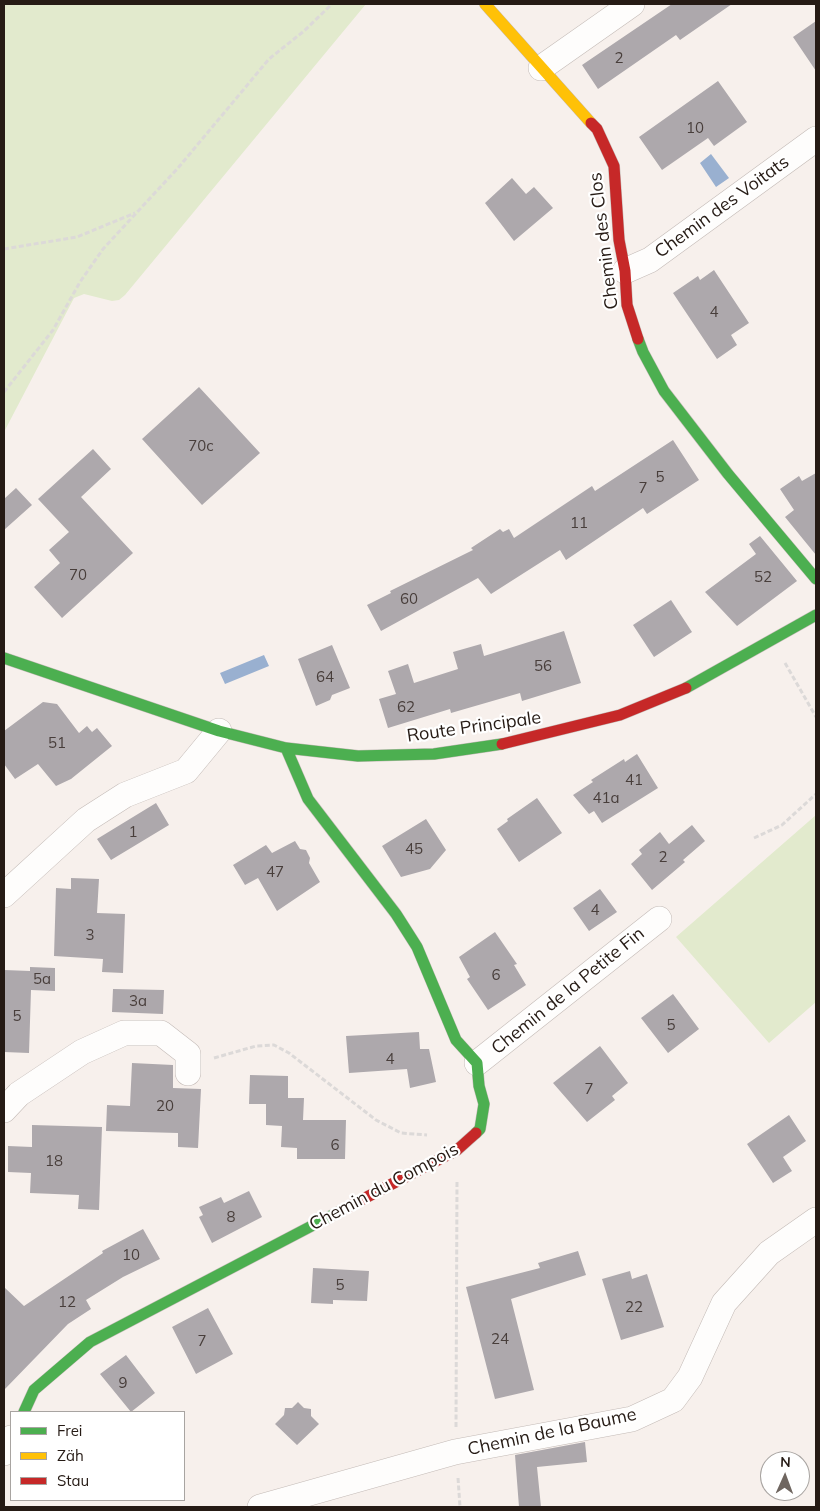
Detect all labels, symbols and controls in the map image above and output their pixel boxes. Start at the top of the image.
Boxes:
house number: 2 [615,49,623,67]
house number: 10 [686,119,704,137]
street label: Chemin des Voitats [651,151,793,263]
street label: Chemin des Clos [585,171,623,311]
house number: 4 [710,303,718,321]
house number: 70c [188,437,214,455]
house number: 5 [656,468,664,486]
house number: 7 [639,479,647,497]
house number: 11 [570,514,588,532]
house number: 70 [69,566,87,584]
house number: 52 [754,568,772,586]
house number: 60 [400,590,418,608]
house number: 56 [534,657,552,675]
house number: 64 [316,668,334,686]
house number: 62 [397,698,415,716]
street label: Route Principale [405,707,543,747]
house number: 51 [48,734,66,752]
house number: 41 [625,771,643,789]
house number: 41a [593,789,619,807]
house number: 1 [129,823,137,841]
house number: 45 [405,840,423,858]
house number: 2 [659,848,667,866]
house number: 47 [266,863,284,881]
house number: 4 [591,901,599,919]
street label: Chemin de la Petite Fin [487,923,649,1059]
house number: 3 [86,926,94,944]
house number: 6 [492,966,500,984]
house number: 5a [33,970,51,988]
house number: 3a [129,992,147,1010]
house number: 5 [13,1007,21,1025]
house number: 5 [667,1016,675,1034]
house number: 4 [386,1050,394,1068]
house number: 7 [585,1080,593,1098]
house number: 20 [156,1097,174,1115]
house number: 6 [331,1136,339,1154]
street label: Chemin du Compois [306,1139,462,1235]
house number: 18 [45,1152,63,1170]
house number: 8 [227,1208,235,1226]
house number: 10 [122,1246,140,1264]
house number: 5 [336,1276,344,1294]
house number: 12 [58,1293,76,1311]
house number: 22 [625,1298,643,1316]
house number: 24 [491,1330,509,1348]
house number: 7 [198,1332,206,1350]
house number: 9 [119,1374,127,1392]
street label: Chemin de la Baume [466,1404,638,1460]
legend [10,1411,185,1501]
text: Frei [57,1421,82,1440]
text: Zäh [57,1446,84,1465]
north arrow [760,1451,810,1501]
text: N [780,1453,791,1471]
text: Stau [57,1471,89,1490]

